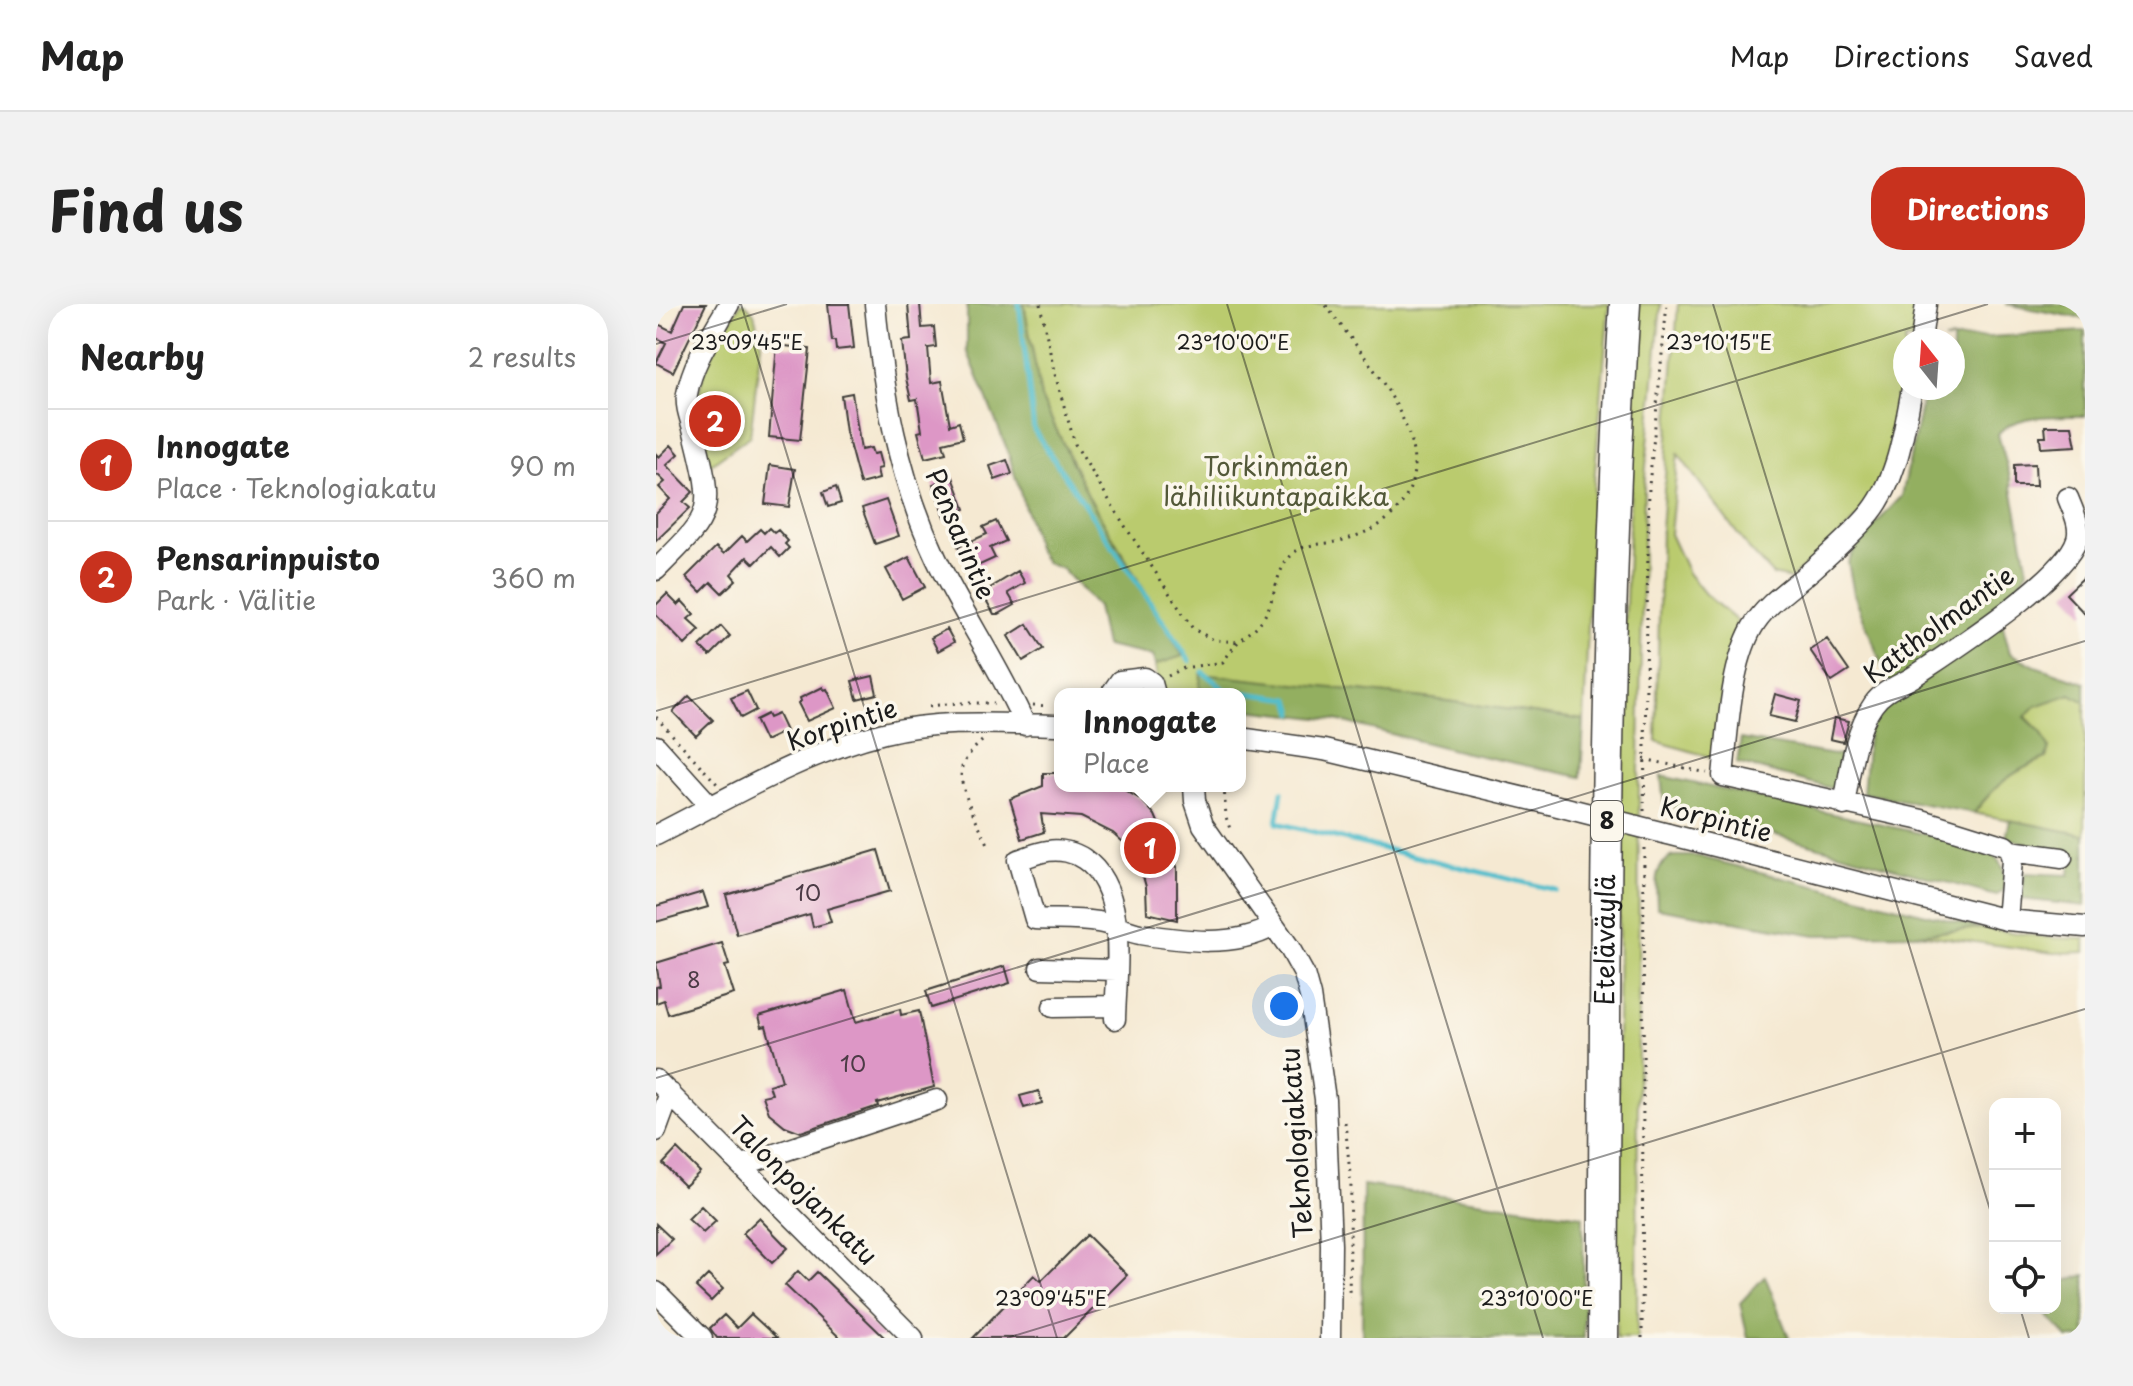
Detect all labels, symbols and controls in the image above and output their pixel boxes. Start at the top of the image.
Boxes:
text: Map [40,27,124,84]
text: Map [1730,34,1789,77]
text: Directions [1833,34,1970,77]
text: Saved [2014,34,2093,77]
text: Find us [48,166,244,251]
button: Directions [1871,167,2085,250]
text: 23°09'45"E [691,327,803,357]
text: 23°10'00"E [1176,327,1290,357]
text: 23°10'15"E [1666,327,1772,357]
north arrow [1893,328,1965,400]
text: Nearby [80,330,205,382]
text: 2 results [468,337,576,376]
pin: 2 [689,391,741,451]
text: Innogate [156,423,290,468]
text: 1 [100,446,112,485]
text: 90 m [509,446,576,485]
park label: Torkinmäen lähiliikuntapaikka [1163,446,1390,515]
street label: Pensarintie [916,462,1006,605]
text: Place · Teknologiakatu [156,468,437,507]
text: Pensarinpuisto [156,535,380,580]
street label: Kattholmantie [1855,556,2022,692]
text: 2 [97,558,115,597]
text: 360 m [491,558,576,597]
text: Park · Välitie [156,580,316,619]
street label: Korpintie [781,687,902,760]
popup [1054,688,1246,792]
text: Innogate [1083,698,1217,743]
text: Place [1083,743,1149,782]
street label: Korpintie [1656,786,1776,851]
road number: 8 [1591,801,1623,841]
pin: 1 [1124,818,1176,878]
street label: Eteläväylä [1584,874,1624,1006]
house number: 10 [795,875,821,908]
house number: 8 [687,962,701,995]
your location [1264,986,1304,1026]
house number: 10 [840,1046,866,1079]
street label: Teknologiakatu [1269,1046,1322,1240]
map controls [1989,1098,2061,1314]
button: + [1989,1098,2061,1170]
street label: Talonpojankatu [721,1107,887,1273]
button: − [1989,1170,2061,1242]
button: locate [1989,1242,2061,1314]
text: 23°09'45"E [995,1283,1107,1313]
text: 23°10'00"E [1480,1283,1594,1313]

